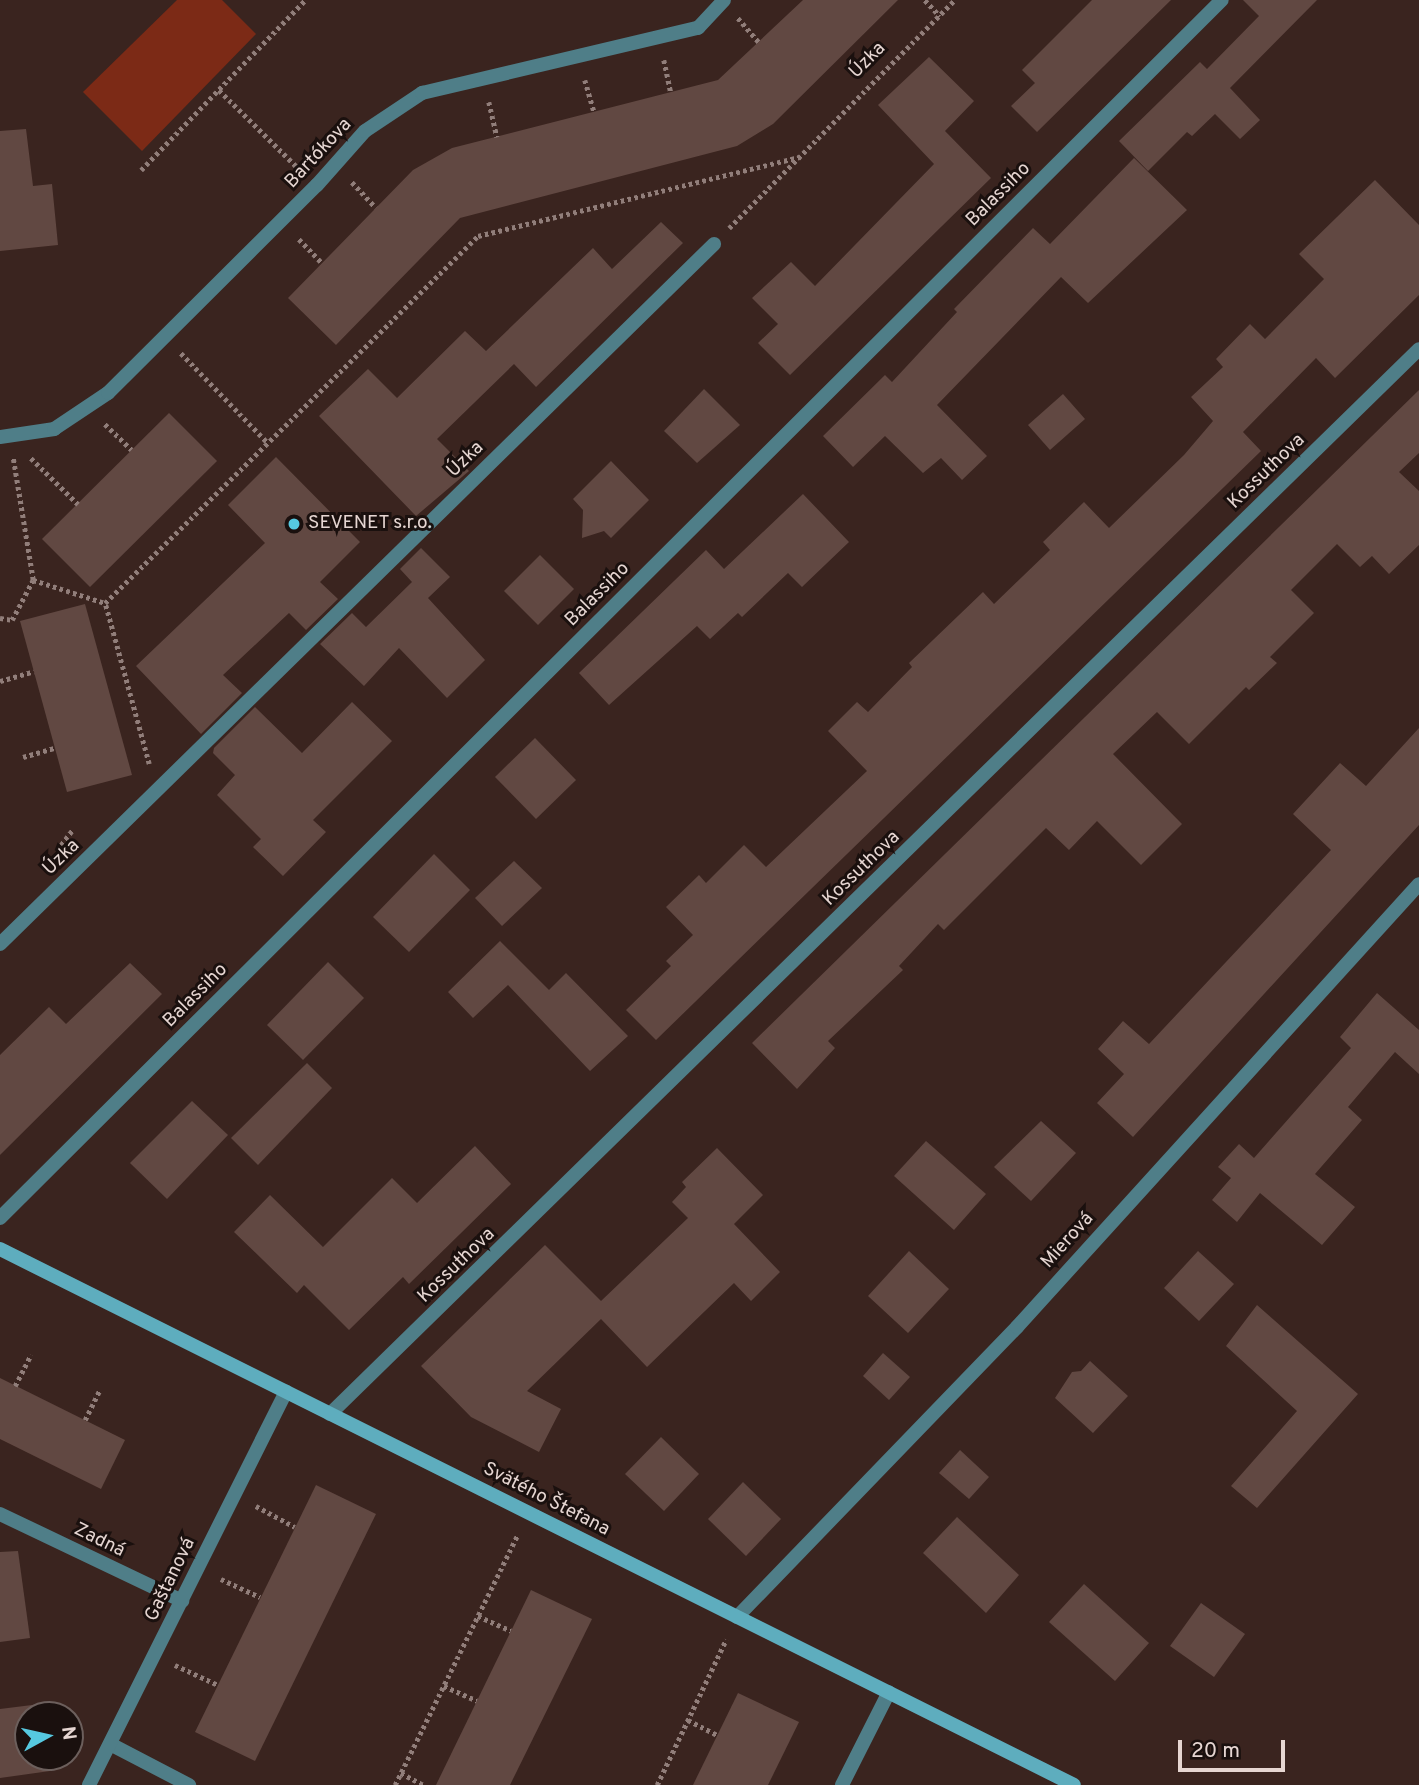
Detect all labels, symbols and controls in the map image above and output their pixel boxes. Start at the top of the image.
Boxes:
street label: Úzka [845,38,891,84]
street label: Bartókova [281,114,357,194]
street label: Balassiho [962,158,1036,232]
street label: Kossuthova [1224,430,1310,514]
street label: Úzka [443,437,489,483]
place label: SEVENET s.r.o. [308,513,432,535]
marker: SEVENET s.r.o. [286,516,302,532]
street label: Balassiho [561,558,635,632]
street label: Kossuthova [819,827,905,911]
street label: Úzka [39,835,85,881]
street label: Balassiho [159,959,233,1033]
street label: Mierová [1037,1208,1099,1274]
street label: Kossuthova [414,1224,500,1308]
street label: Svätého Štefana [479,1458,613,1542]
street label: Zadná [70,1519,128,1563]
street label: Gaštanová [141,1534,201,1626]
north arrow [14,1701,84,1771]
text: N [55,1725,81,1742]
scale bar [1181,1726,1288,1770]
text: 20 m [1191,1738,1240,1765]

